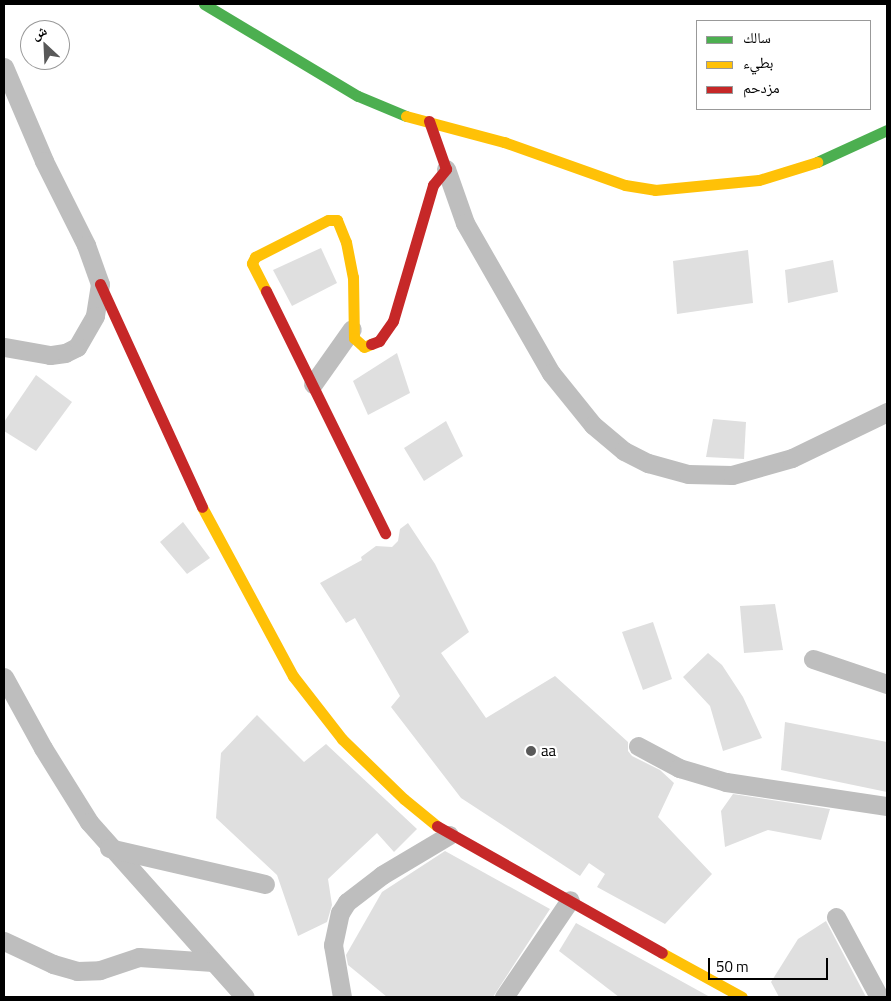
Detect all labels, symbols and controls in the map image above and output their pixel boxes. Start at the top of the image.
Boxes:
text: ش [28,19,50,45]
north arrow [20,20,70,70]
legend [696,20,871,110]
text: سالك [743,26,771,49]
text: بطيء [743,51,773,74]
text: مزدحم [743,76,780,99]
place label: aa [541,742,556,760]
marker: aa [525,745,537,757]
scale bar [711,948,831,980]
text: 50 m [716,955,749,978]

